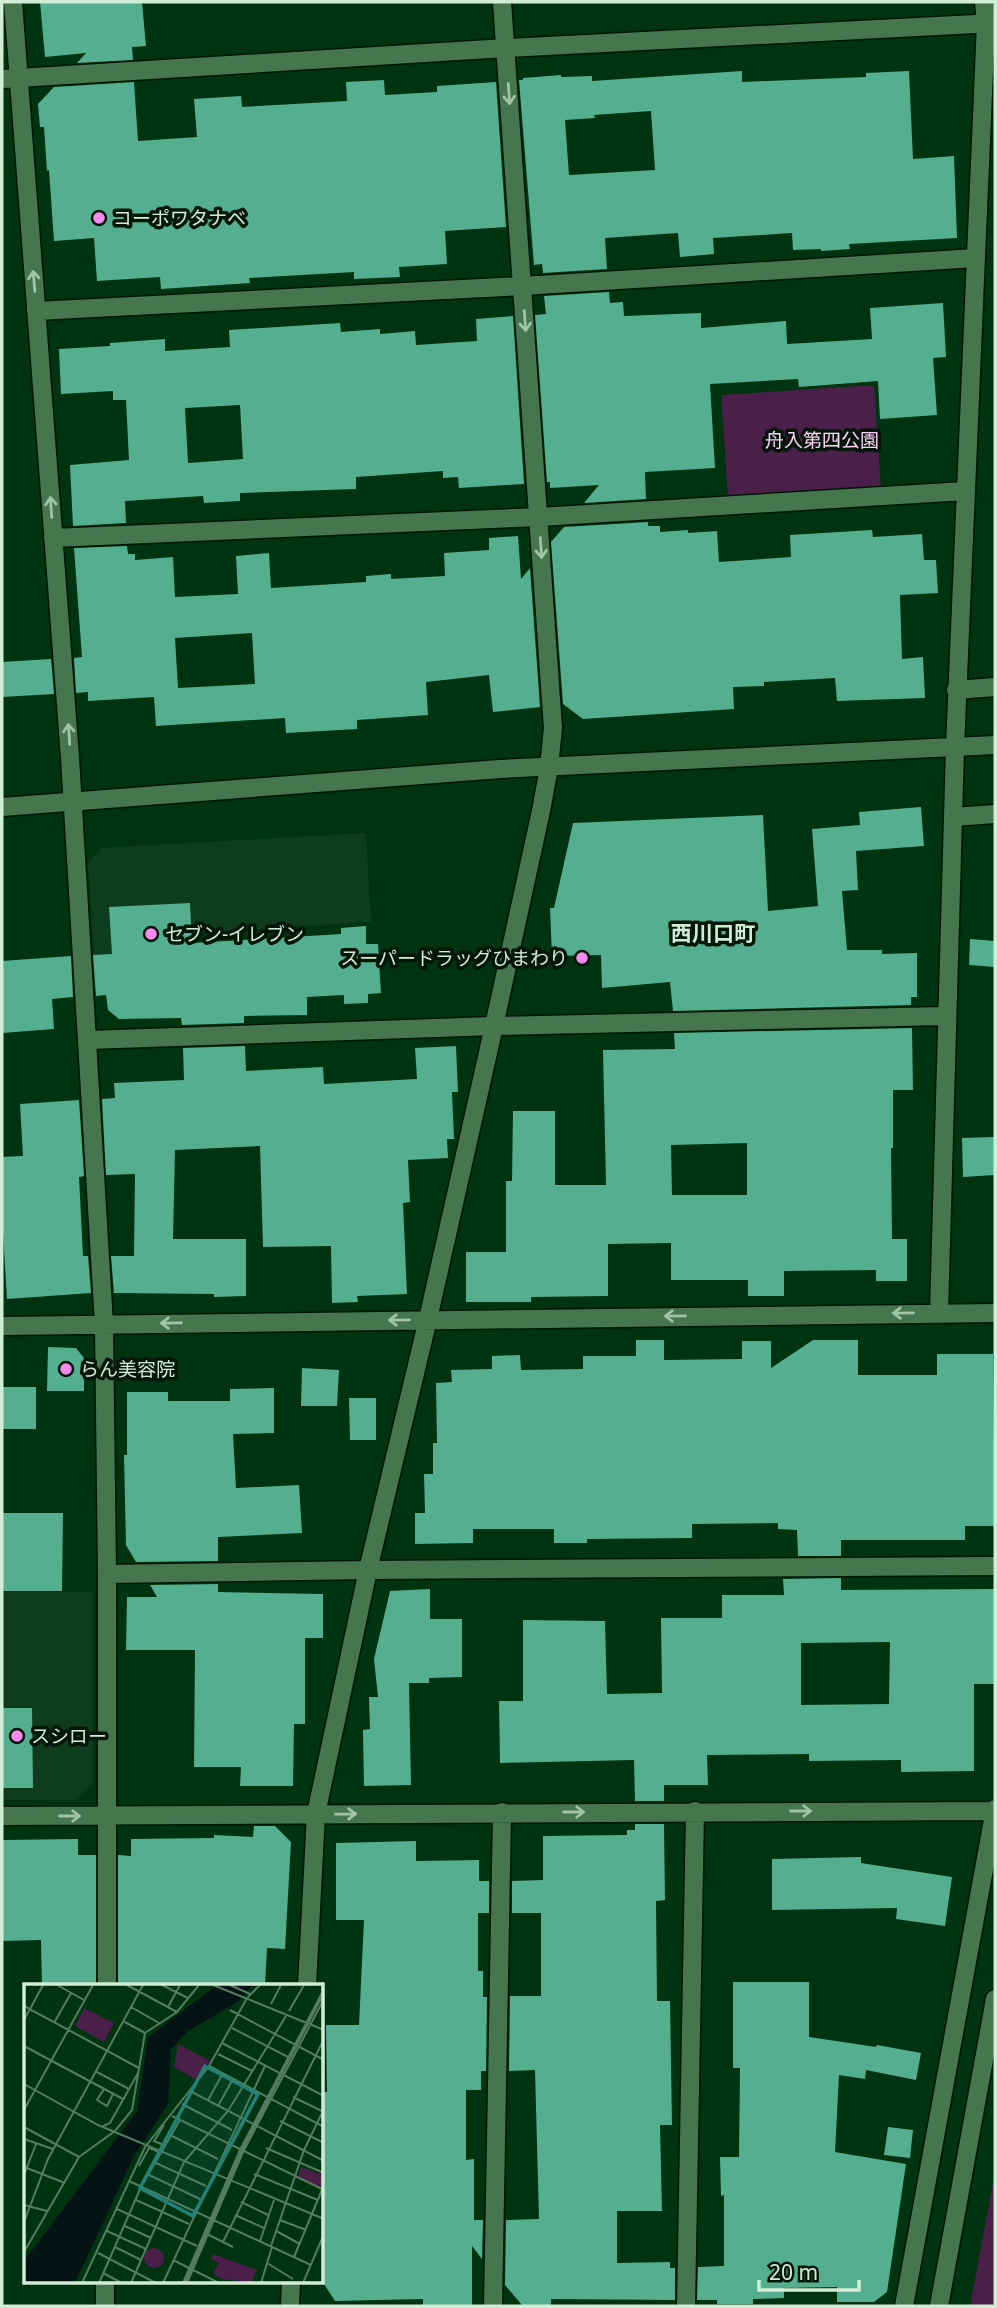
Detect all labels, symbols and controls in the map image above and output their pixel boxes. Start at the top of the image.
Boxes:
one-way arrow [503,82,516,105]
place label: コーポワタナベ [113,205,246,231]
marker: コーポワタナベ [91,210,107,226]
one-way arrow [27,270,40,292]
one-way arrow [519,309,532,332]
park label: 舟入第四公園 [765,427,879,453]
one-way arrow [44,497,57,519]
one-way arrow [535,536,548,559]
one-way arrow [62,724,75,746]
district label: 西川口町 [671,919,755,947]
place label: セブン-イレブン [165,921,304,947]
marker: セブン-イレブン [143,926,159,942]
place label: スーパードラッグひまわり [340,945,568,971]
marker: スーパードラッグひまわり [574,950,590,966]
one-way arrow [891,1306,914,1320]
one-way arrow [664,1309,687,1323]
one-way arrow [387,1313,410,1327]
one-way arrow [160,1316,183,1330]
place label: らん美容院 [80,1356,175,1382]
marker: らん美容院 [58,1361,74,1377]
place label: スシロー [31,1723,107,1749]
marker: スシロー [9,1728,25,1744]
one-way arrow [790,1804,813,1818]
one-way arrow [562,1805,585,1819]
one-way arrow [335,1807,358,1821]
one-way arrow [58,1809,81,1823]
inset map [24,1984,324,2284]
scale bar [759,2248,859,2292]
text: 20 m [769,2258,818,2286]

